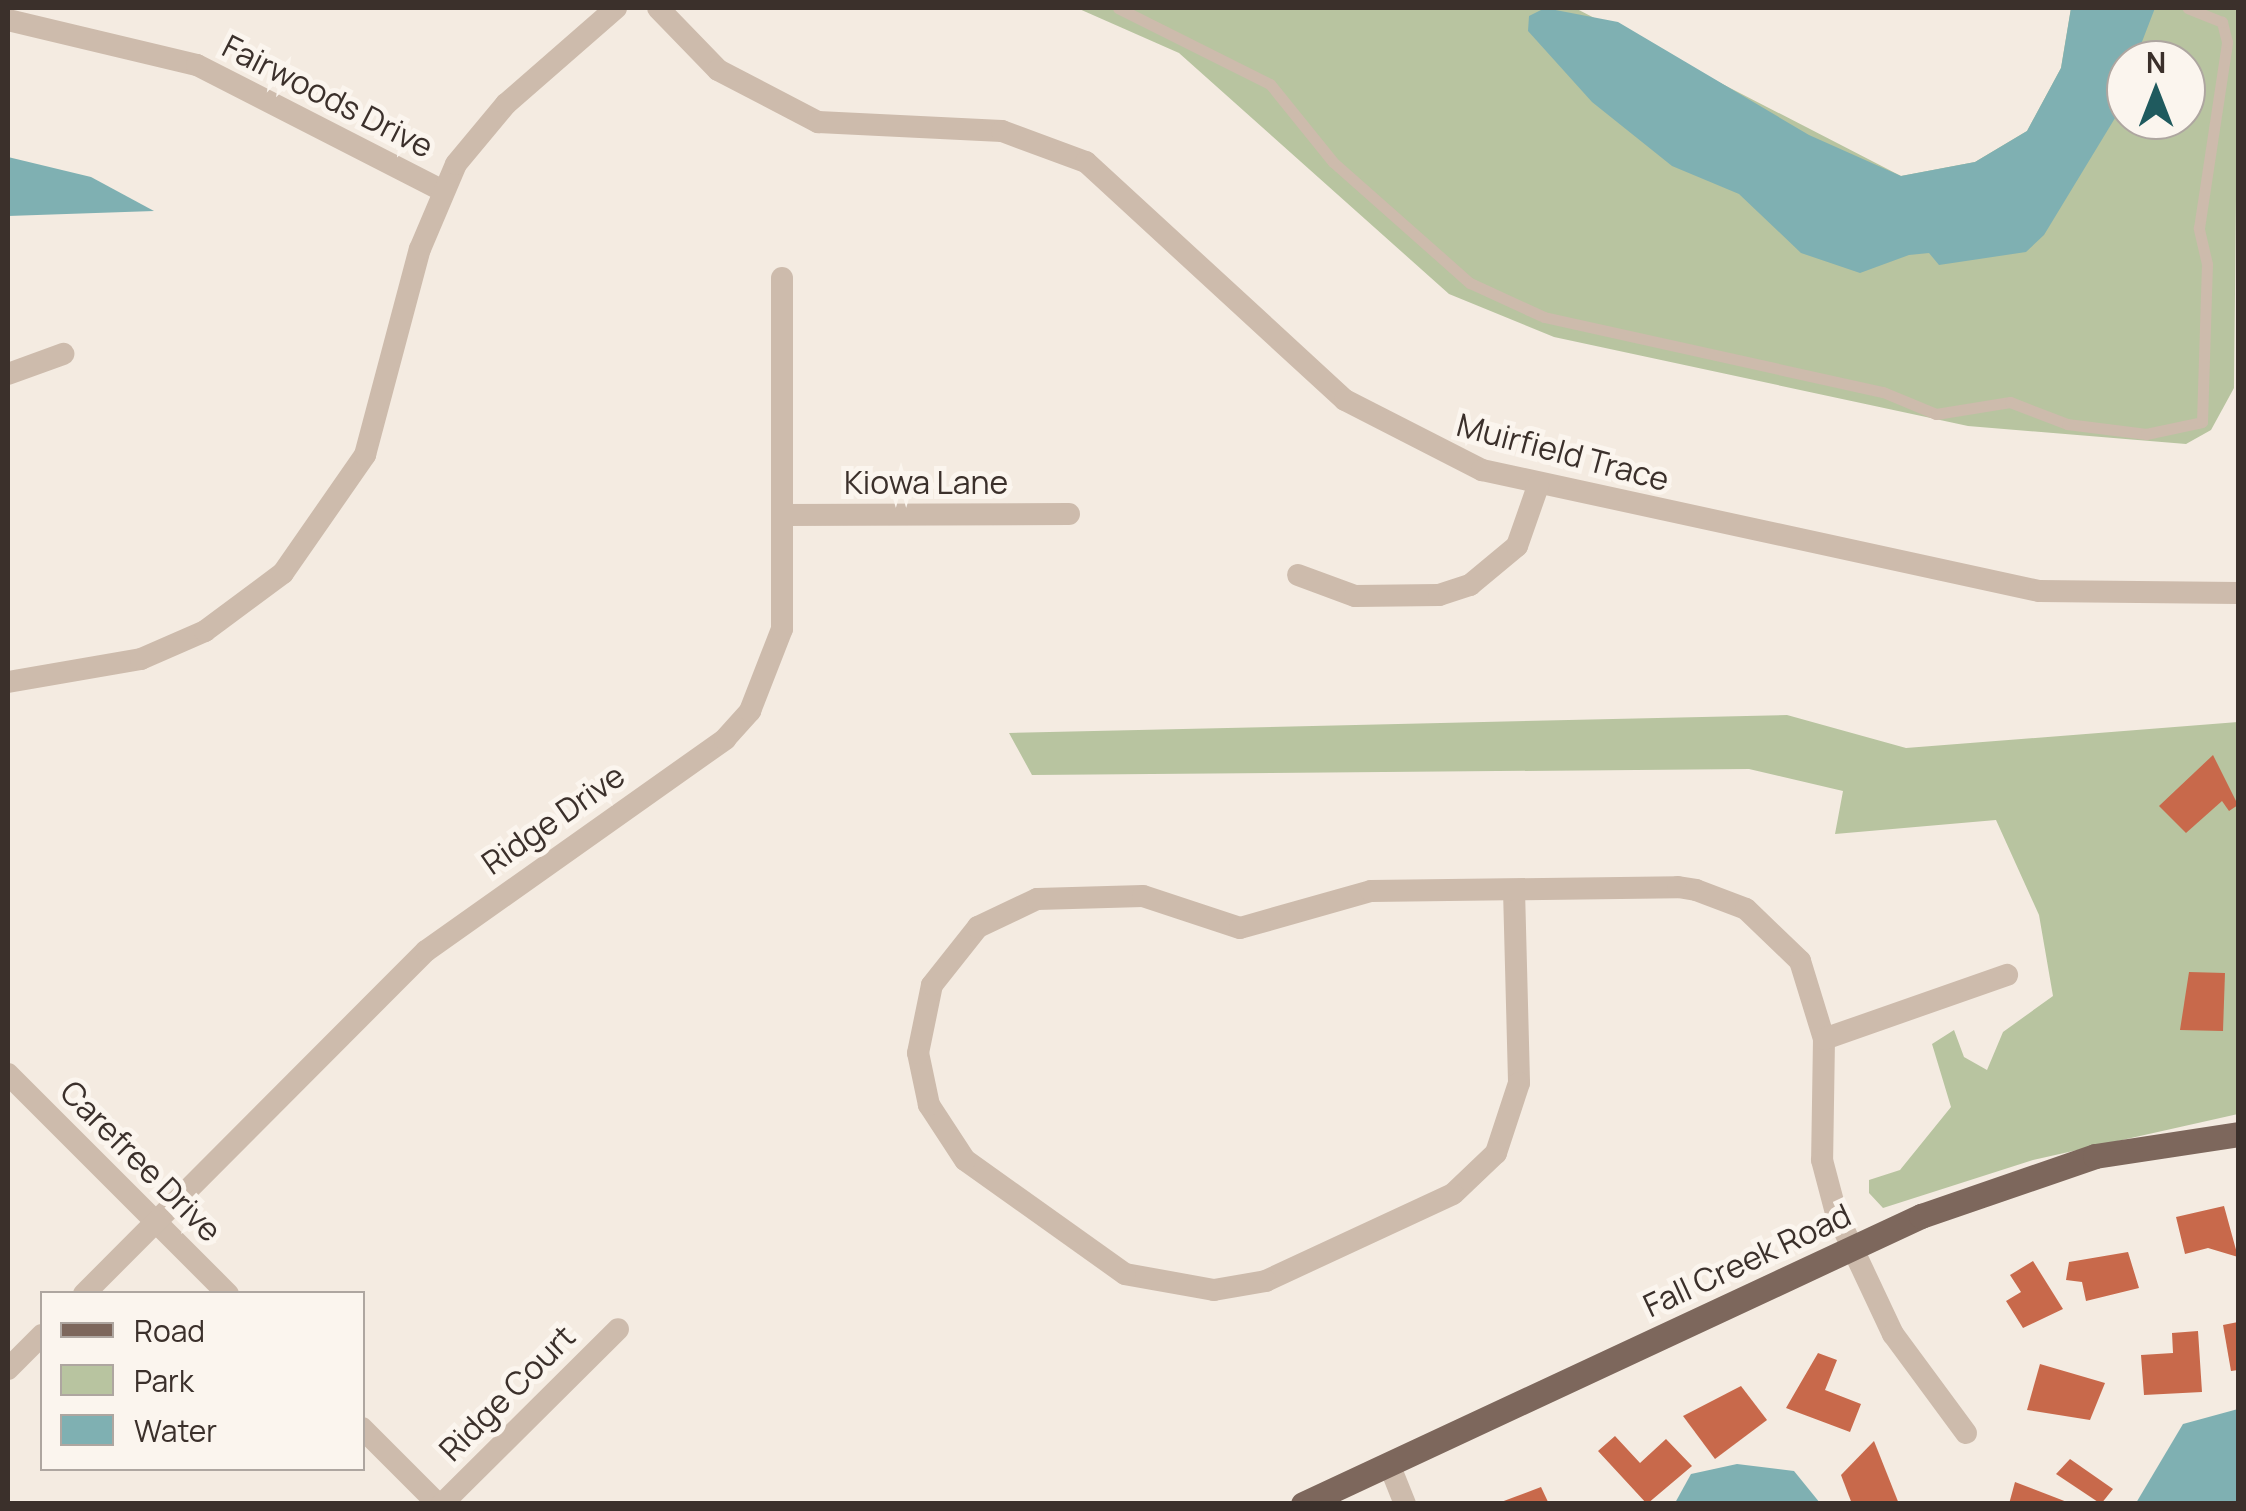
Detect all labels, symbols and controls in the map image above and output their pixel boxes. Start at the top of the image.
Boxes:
street label: Fairwoods Drive [216,26,440,166]
north arrow [2106,40,2206,140]
text: N [2146,43,2166,81]
street label: Muirfield Trace [1453,405,1673,499]
street label: Kiowa Lane [844,463,1008,501]
street label: Ridge Drive [474,756,632,882]
street label: Carefree Drive [53,1073,229,1249]
street label: Fall Creek Road [1637,1195,1857,1325]
legend [40,1291,365,1471]
text: Road [134,1310,205,1351]
street label: Ridge Court [431,1317,583,1469]
text: Park [134,1360,194,1401]
text: Water [134,1410,217,1451]

